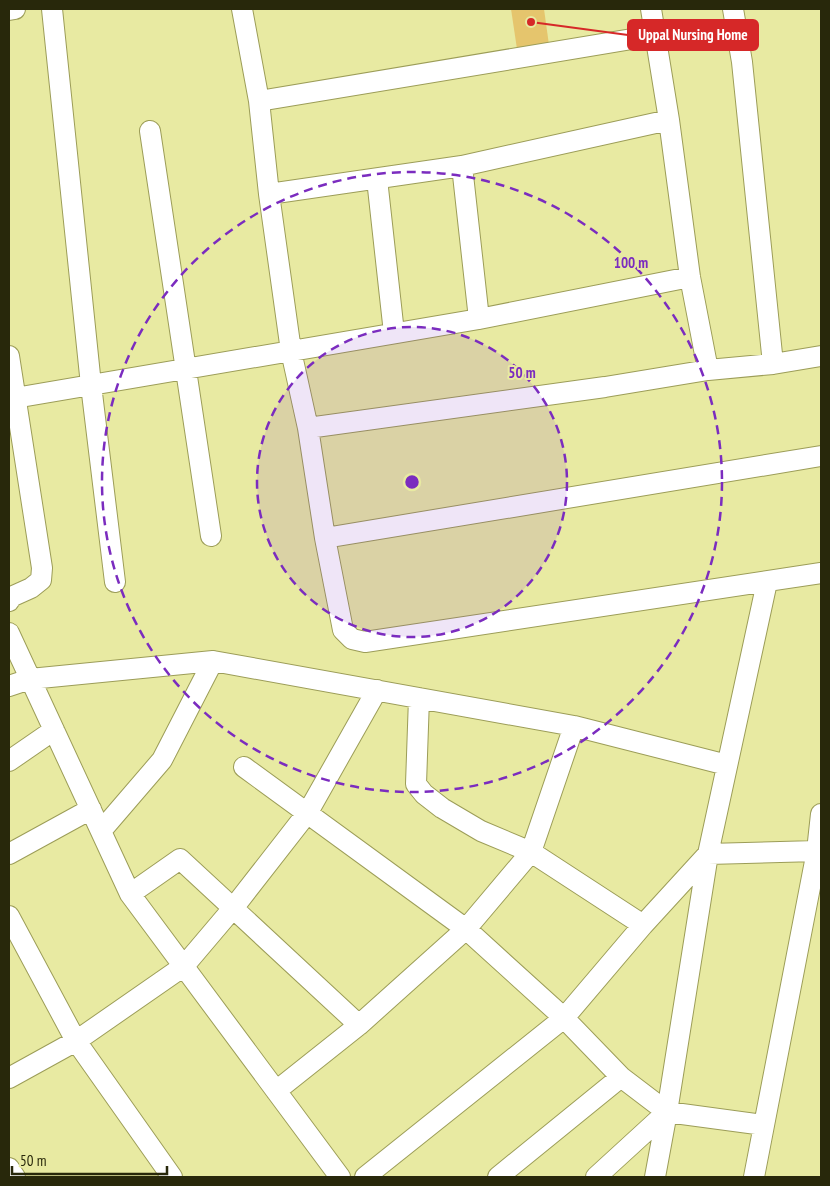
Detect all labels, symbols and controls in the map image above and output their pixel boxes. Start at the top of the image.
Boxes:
callout: Uppal Nursing Home [628,20,758,50]
text: Uppal Nursing Home [638,25,748,44]
text: 100 m [614,253,648,272]
text: 50 m [508,363,536,382]
centre of rings [403,473,421,491]
scale bar [12,1144,168,1176]
text: 50 m [20,1151,46,1170]

